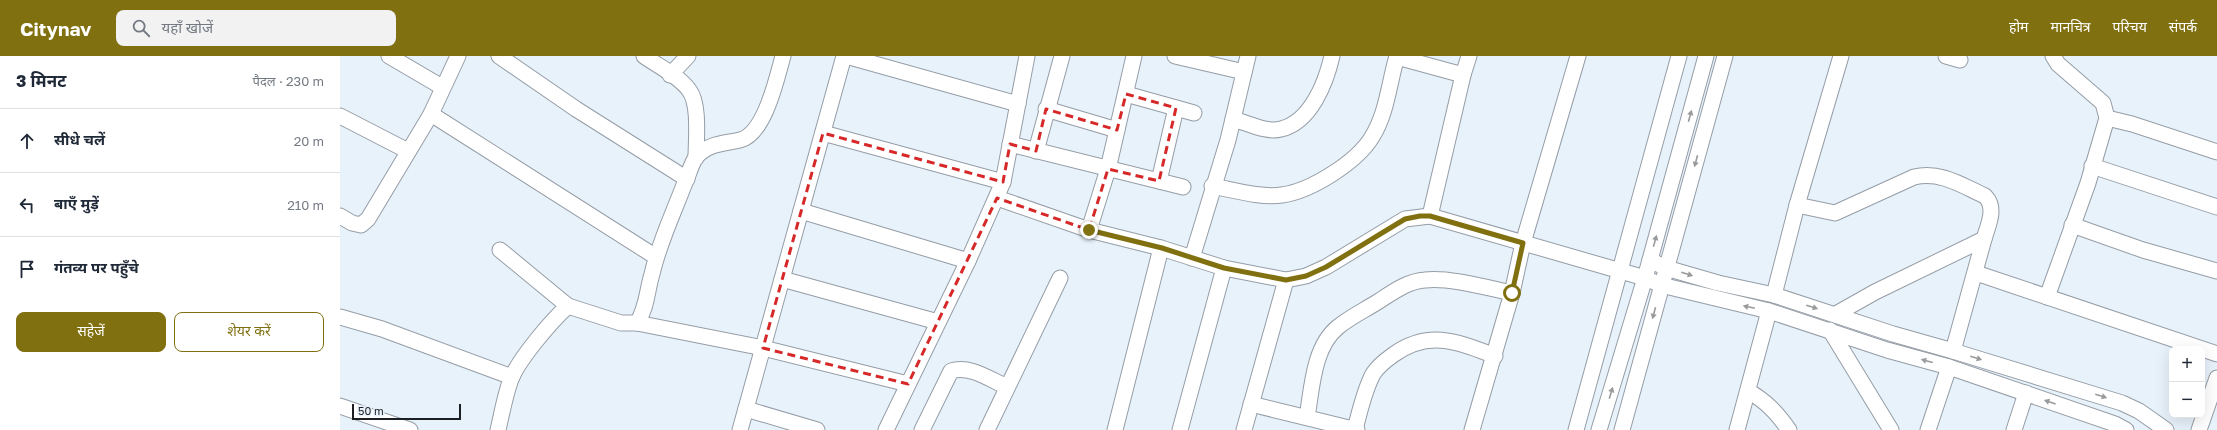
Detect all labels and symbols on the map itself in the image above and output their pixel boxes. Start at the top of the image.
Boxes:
one-way arrow [1687,110,1693,122]
one-way arrow [1693,155,1699,167]
route end [1080,221,1098,239]
one-way arrow [1653,235,1659,247]
one-way arrow [1681,271,1693,277]
route start [1503,284,1521,302]
one-way arrow [1743,304,1755,310]
one-way arrow [1807,304,1819,310]
one-way arrow [1650,307,1656,320]
one-way arrow [1971,355,1983,361]
one-way arrow [1921,358,1933,364]
one-way arrow [1608,386,1614,398]
one-way arrow [2095,393,2107,399]
one-way arrow [2044,398,2056,404]
scale bar [352,402,461,421]

